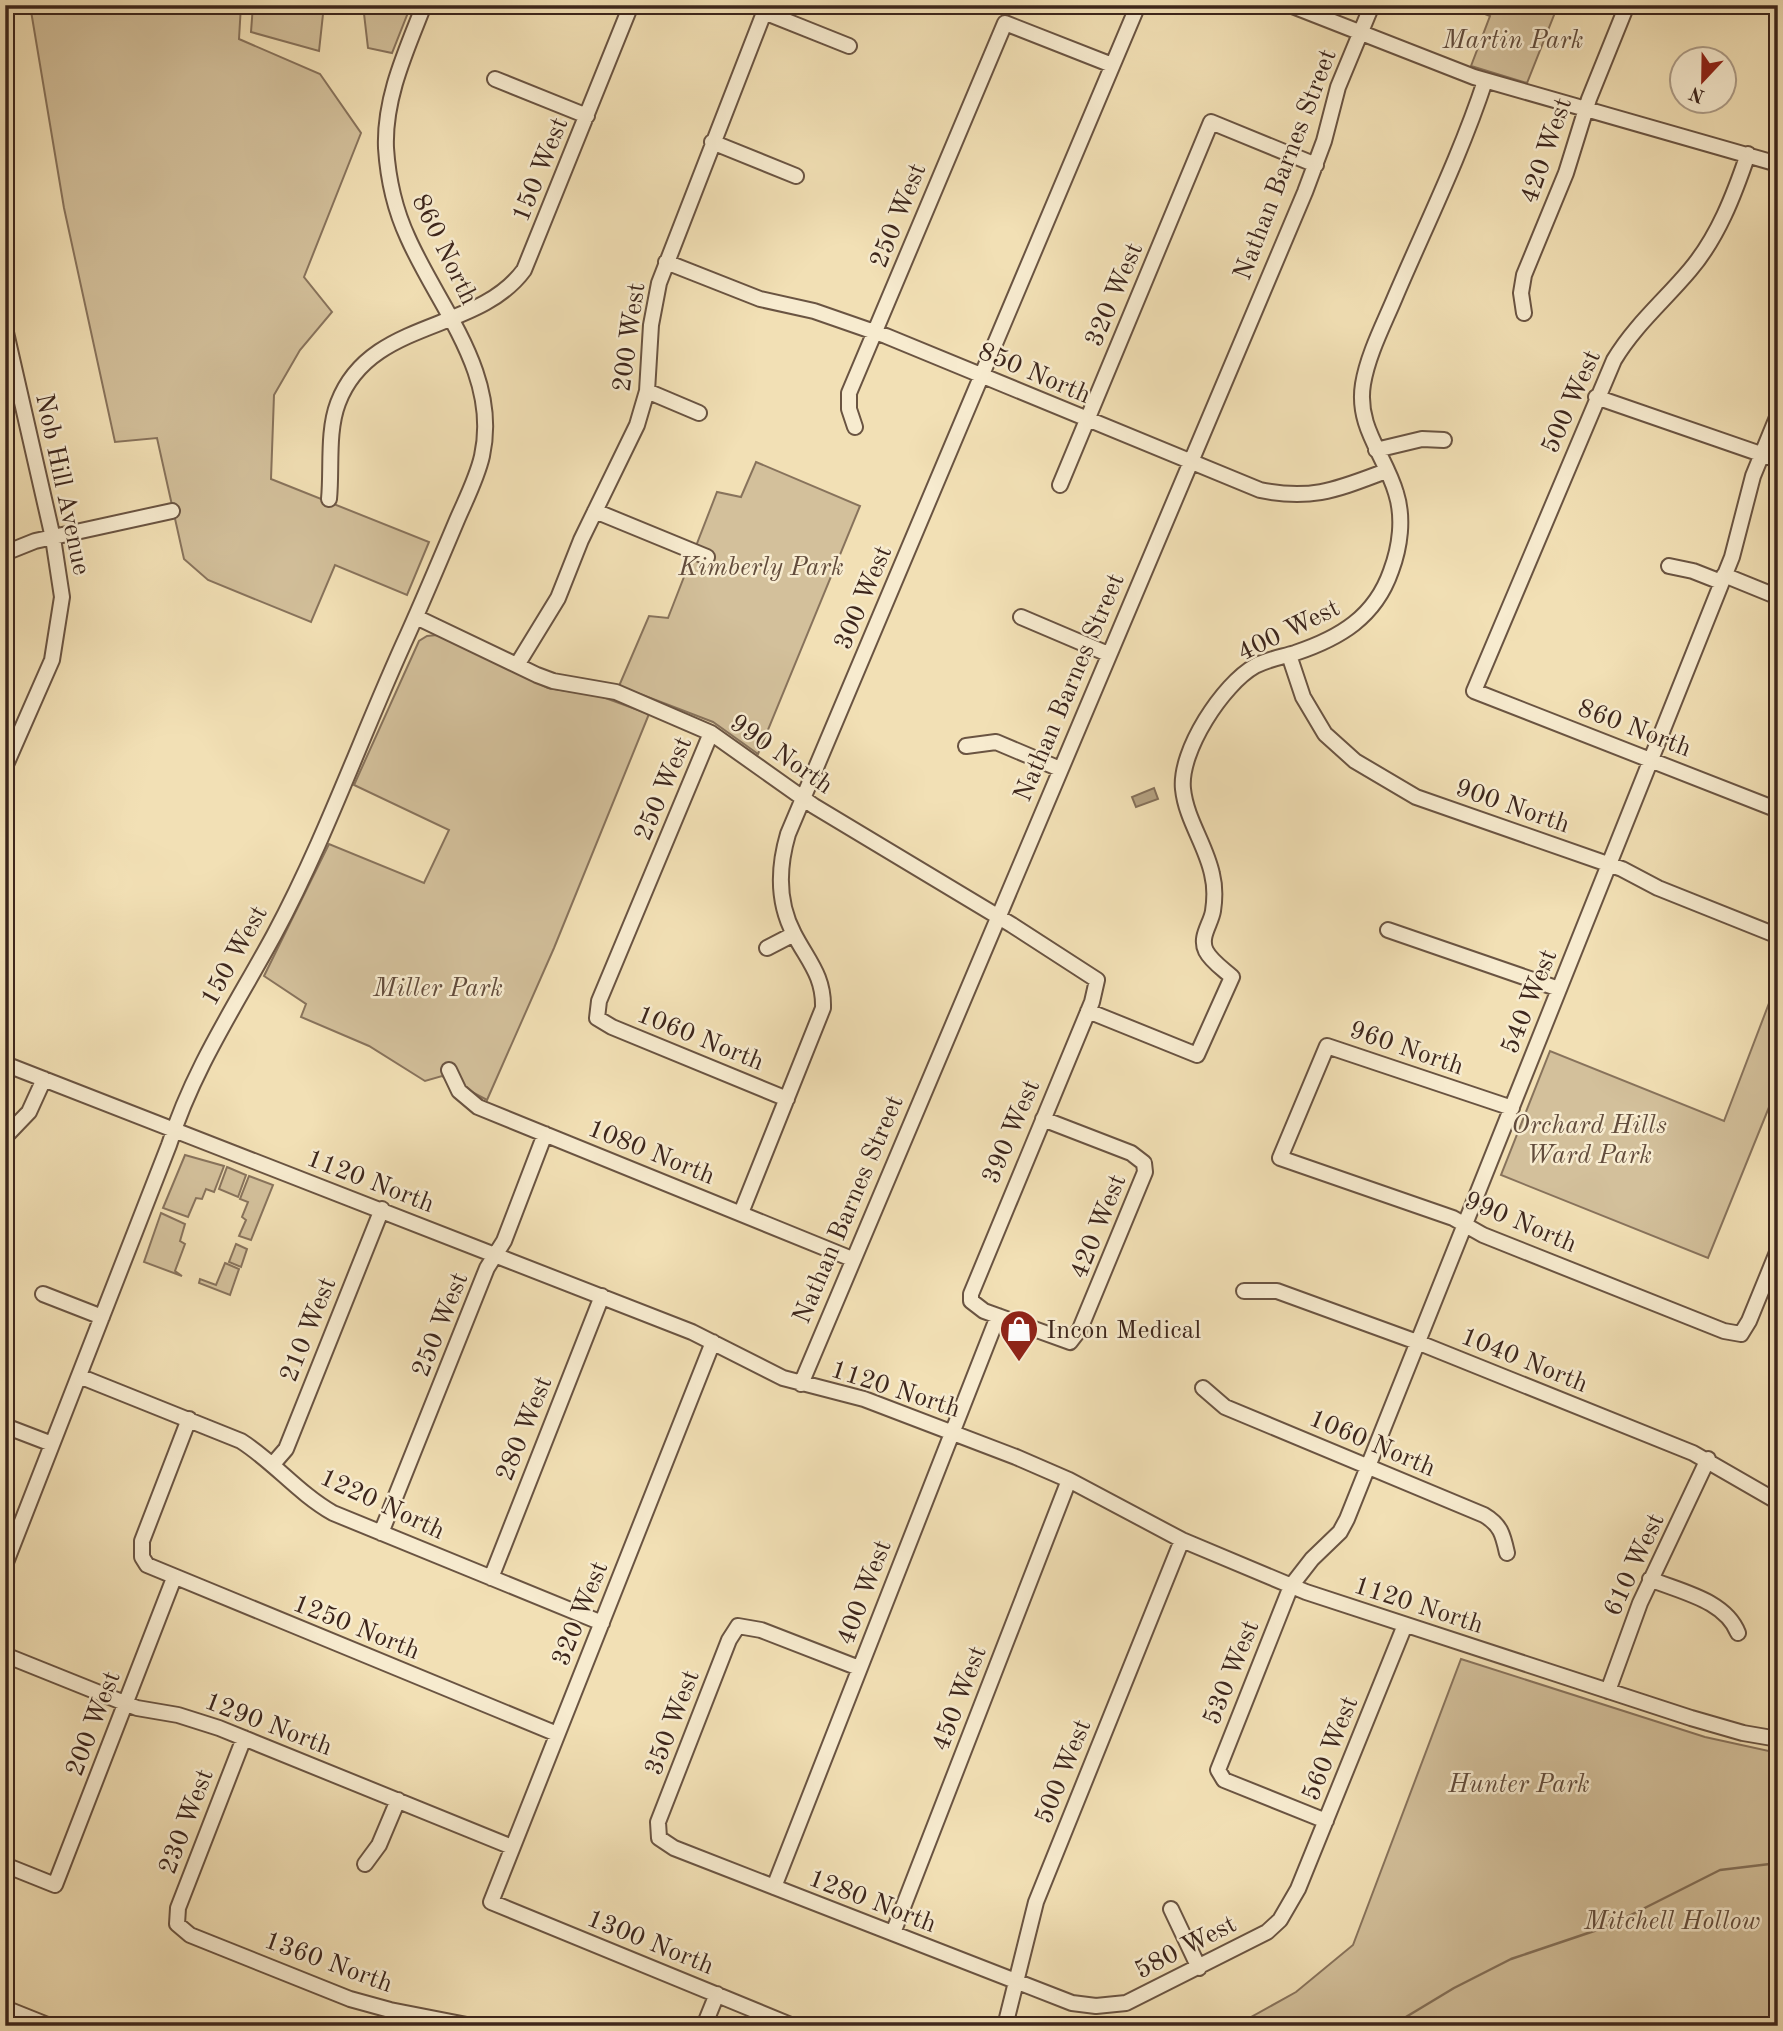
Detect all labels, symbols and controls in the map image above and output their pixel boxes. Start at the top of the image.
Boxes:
park label: Martin Park [1441,28,1584,54]
street label: Nathan Barnes Street [1230,46,1342,284]
north arrow [1668,46,1738,116]
text: N [1687,82,1708,105]
street label: 420 West [1517,94,1577,207]
street label: 150 West [508,114,574,226]
street label: 250 West [866,160,932,272]
street label: 860 North [406,191,482,309]
street label: 320 West [1081,239,1148,351]
street label: 200 West [609,281,651,394]
street label: 850 North [974,339,1094,409]
street label: 500 West [1538,346,1606,457]
street label: Nob Hill Avenue [30,391,94,578]
street label: 300 West [830,542,897,654]
park label: Kimberly Park [677,555,844,581]
street label: Nathan Barnes Street [1010,570,1130,806]
street label: 400 West [1234,595,1344,667]
street label: 860 North [1574,695,1695,762]
street label: 990 North [725,710,837,800]
street label: 250 West [630,733,697,845]
street label: 900 North [1452,775,1573,839]
street label: 150 West [197,902,273,1010]
street label: 540 West [1497,946,1563,1058]
park label: Miller Park [372,976,503,1002]
street label: 1060 North [633,1002,767,1076]
street label: 960 North [1346,1017,1467,1081]
street label: 390 West [978,1076,1045,1188]
street label: Nathan Barnes Street [789,1092,909,1328]
park label: Orchard Hills Ward Park [1511,1113,1667,1169]
street label: 1080 North [584,1116,718,1190]
street label: 1120 North [303,1146,438,1218]
street label: 420 West [1066,1171,1132,1283]
street label: 990 North [1460,1188,1580,1258]
street label: 250 West [408,1269,474,1381]
street label: 210 West [276,1274,342,1386]
shop icon: Incon Medical [998,1308,1040,1363]
place label: Incon Medical [1046,1318,1201,1344]
street label: 1040 North [1457,1324,1591,1398]
street label: 1120 North [827,1357,963,1423]
street label: 280 West [492,1373,558,1485]
street label: 1060 North [1305,1406,1439,1482]
street label: 1220 North [316,1465,449,1545]
street label: 610 West [1600,1509,1670,1620]
street label: 400 West [833,1537,897,1649]
street label: 320 West [548,1558,614,1670]
street label: 1120 North [1350,1573,1486,1639]
street label: 1250 North [289,1591,423,1665]
street label: 530 West [1199,1617,1265,1729]
street label: 450 West [928,1643,992,1755]
street label: 350 West [641,1667,705,1779]
street label: 200 West [62,1668,126,1780]
street label: 1290 North [201,1689,336,1761]
street label: 560 West [1298,1693,1364,1805]
street label: 500 West [1031,1716,1097,1828]
street label: 230 West [155,1766,219,1878]
park label: Hunter Park [1447,1772,1590,1798]
street label: 1280 North [805,1866,940,1938]
street label: 1300 North [583,1906,717,1980]
park label: Mitchell Hollow [1583,1909,1760,1935]
street label: 580 West [1131,1911,1241,1984]
street label: 1360 North [261,1928,396,1998]

